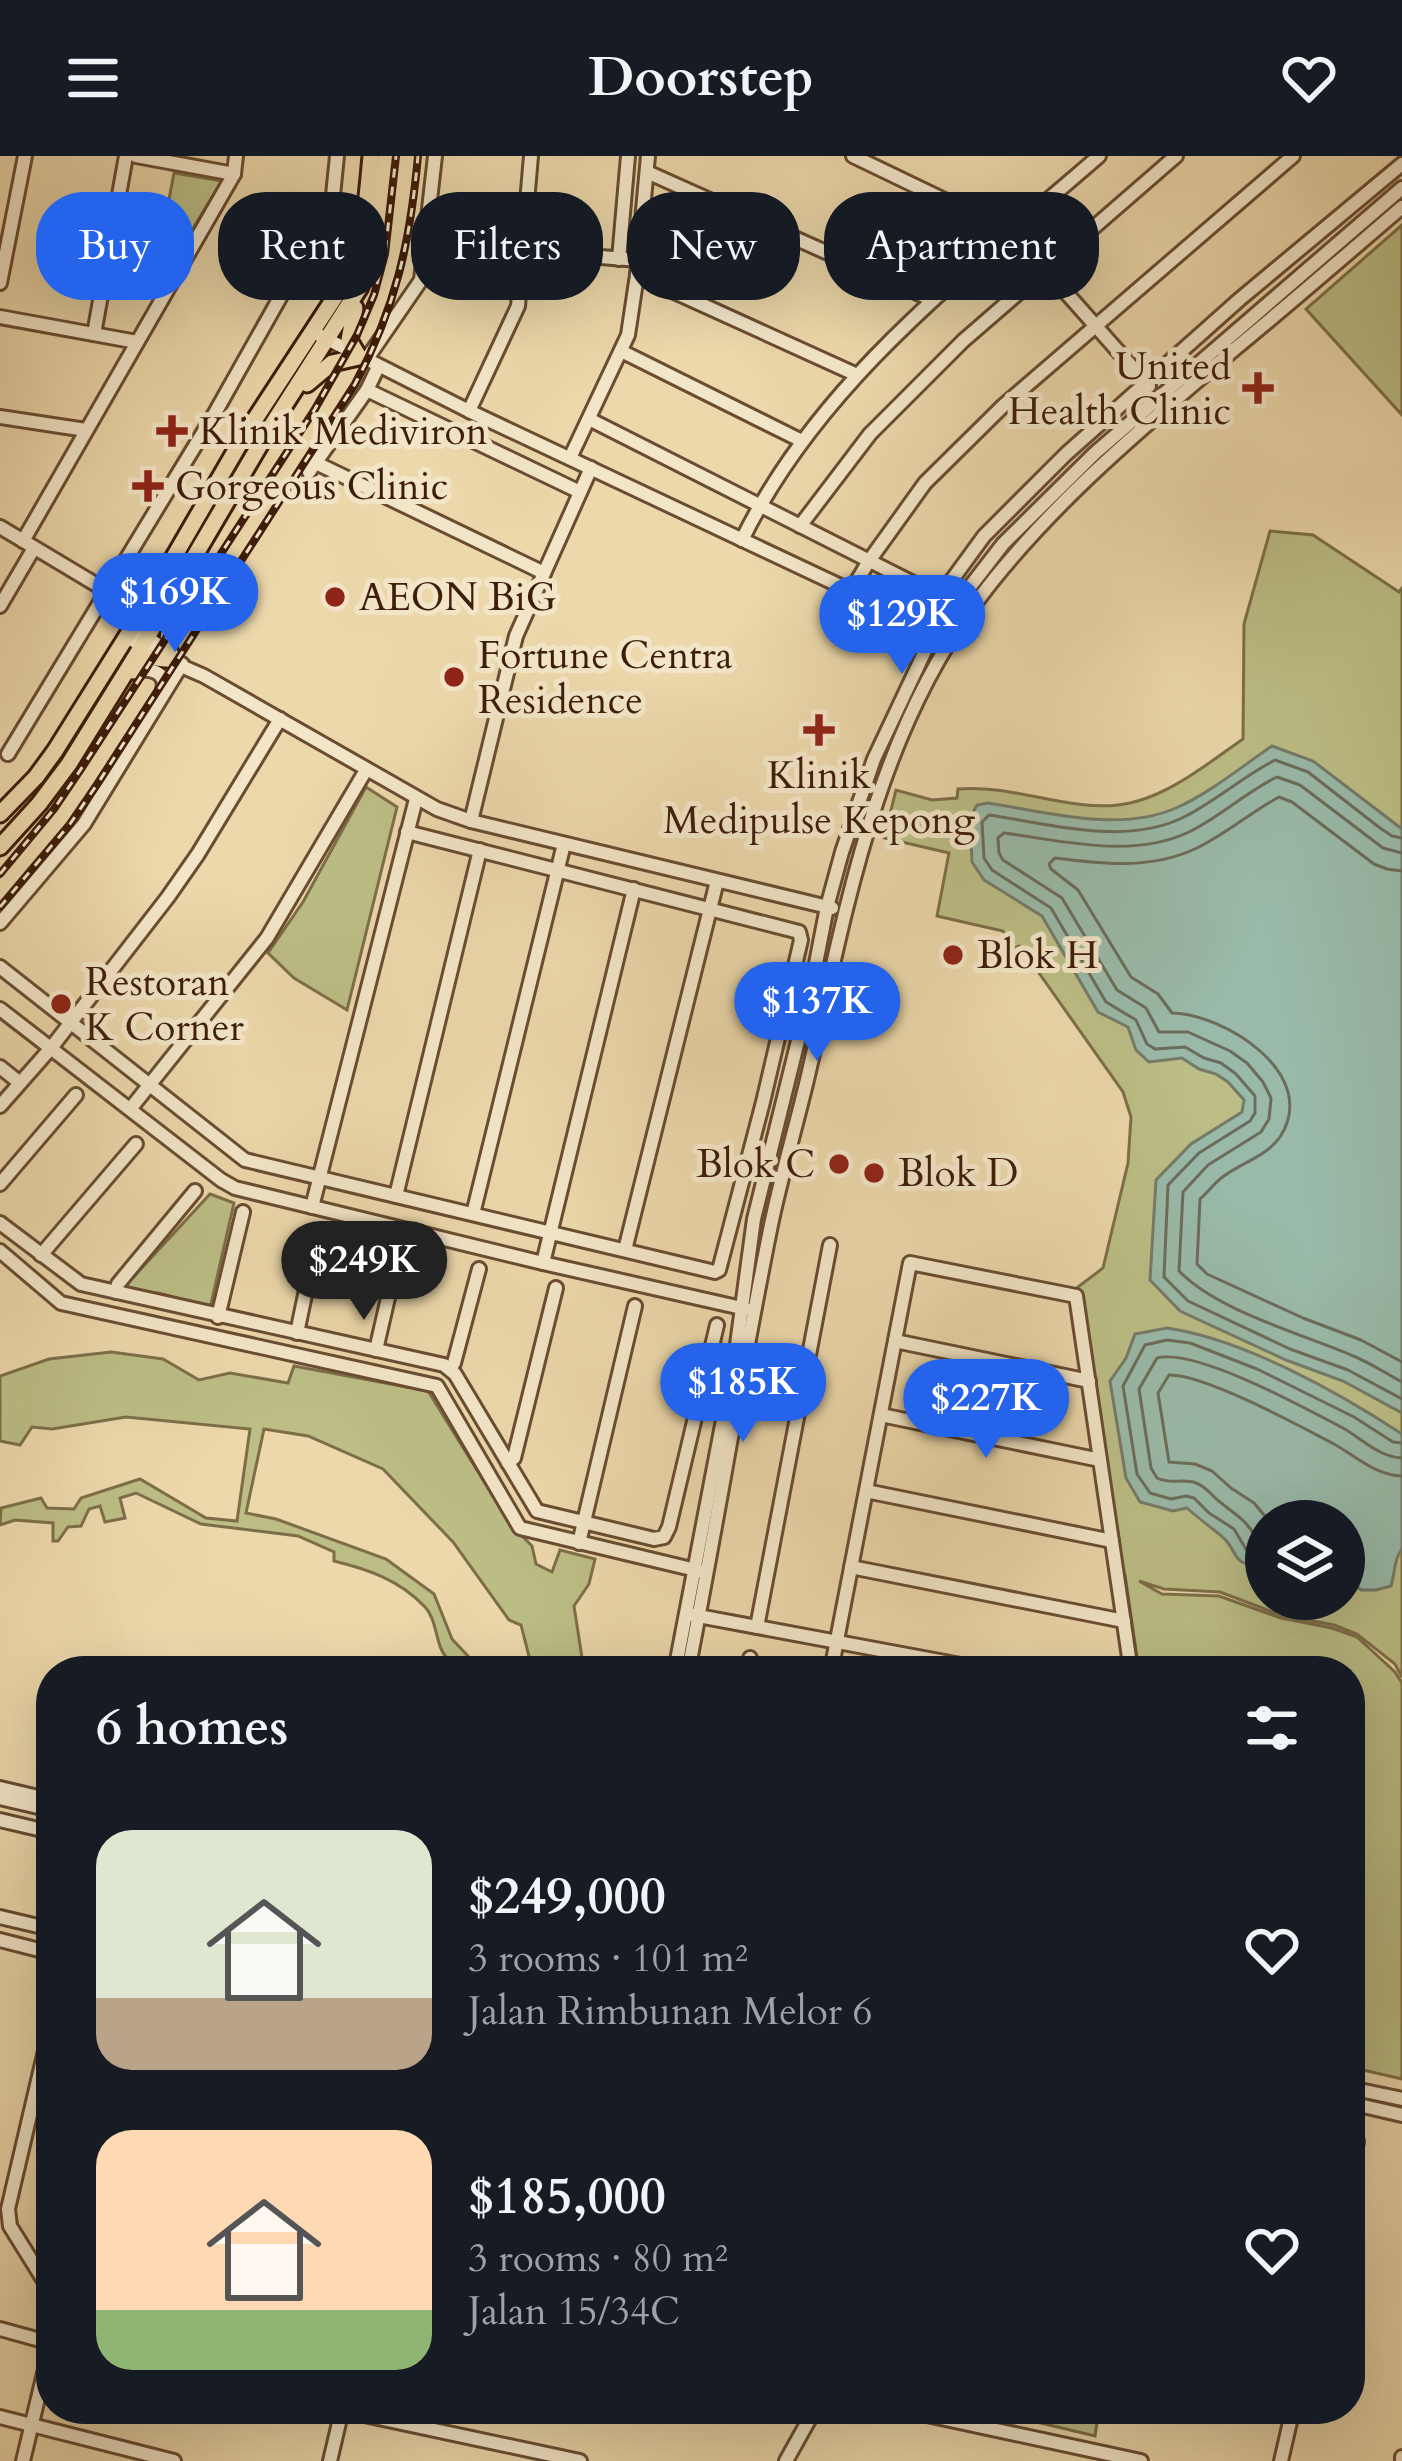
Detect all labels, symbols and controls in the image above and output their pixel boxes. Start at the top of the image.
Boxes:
text: Doorstep [588,42,814,115]
icon: menu [60,45,126,111]
icon: heart [1276,45,1342,111]
chip: Buy [36,192,194,300]
chip: Rent [218,192,387,300]
chip: Filters [411,192,603,300]
chip: New [627,192,800,300]
chip: Apartment [824,192,1099,300]
place label: United Health Clinic [1008,340,1231,438]
marker: United Health Clinic [1242,372,1274,404]
place label: Klinik Mediviron [199,405,488,458]
marker: Klinik Mediviron [156,415,188,447]
place label: Gorgeous Clinic [175,460,448,513]
marker: Gorgeous Clinic [132,470,164,502]
pin: $169K [91,553,259,655]
text: $169K [119,565,231,618]
place label: AEON BiG [359,571,557,624]
pin: $129K [818,575,986,677]
marker: AEON BiG [322,584,348,610]
text: $129K [846,587,958,640]
place label: Fortune Centra Residence [478,629,733,727]
marker: Fortune Centra Residence [441,664,467,690]
marker: Klinik Medipulse Kepong [803,714,835,746]
place label: Klinik Medipulse Kepong [663,749,975,847]
place label: Blok H [977,929,1098,982]
marker: Blok H [940,942,966,968]
place label: Restoran K Corner [85,956,244,1054]
pin: $137K [733,962,901,1064]
text: $137K [761,974,873,1027]
marker: Restoran K Corner [48,991,74,1017]
place label: Blok C [696,1138,815,1191]
place label: Blok D [898,1147,1019,1200]
marker: Blok C [826,1151,852,1177]
marker: Blok D [861,1160,887,1186]
pin: $249K [280,1221,448,1323]
text: $249K [308,1233,420,1286]
pin: $185K [659,1343,827,1445]
text: $185K [687,1355,799,1408]
pin: $227K [902,1359,1070,1461]
text: $227K [930,1371,1042,1424]
map controls [1245,1500,1365,1620]
button: layers [1245,1500,1365,1620]
text: 6 homes [96,1693,288,1763]
icon: filters [1239,1695,1305,1761]
text: $249,000 [468,1862,666,1932]
icon: home [192,1878,336,2022]
icon: heart [1239,1917,1305,1983]
text: 3 rooms · 101 m² [468,1932,748,1985]
text: Jalan Rimbunan Melor 6 [468,1985,873,2038]
text: $185,000 [468,2162,666,2232]
icon: home [192,2178,336,2322]
icon: heart [1239,2217,1305,2283]
text: 3 rooms · 80 m² [468,2232,728,2285]
text: Jalan 15/34C [468,2285,680,2338]

